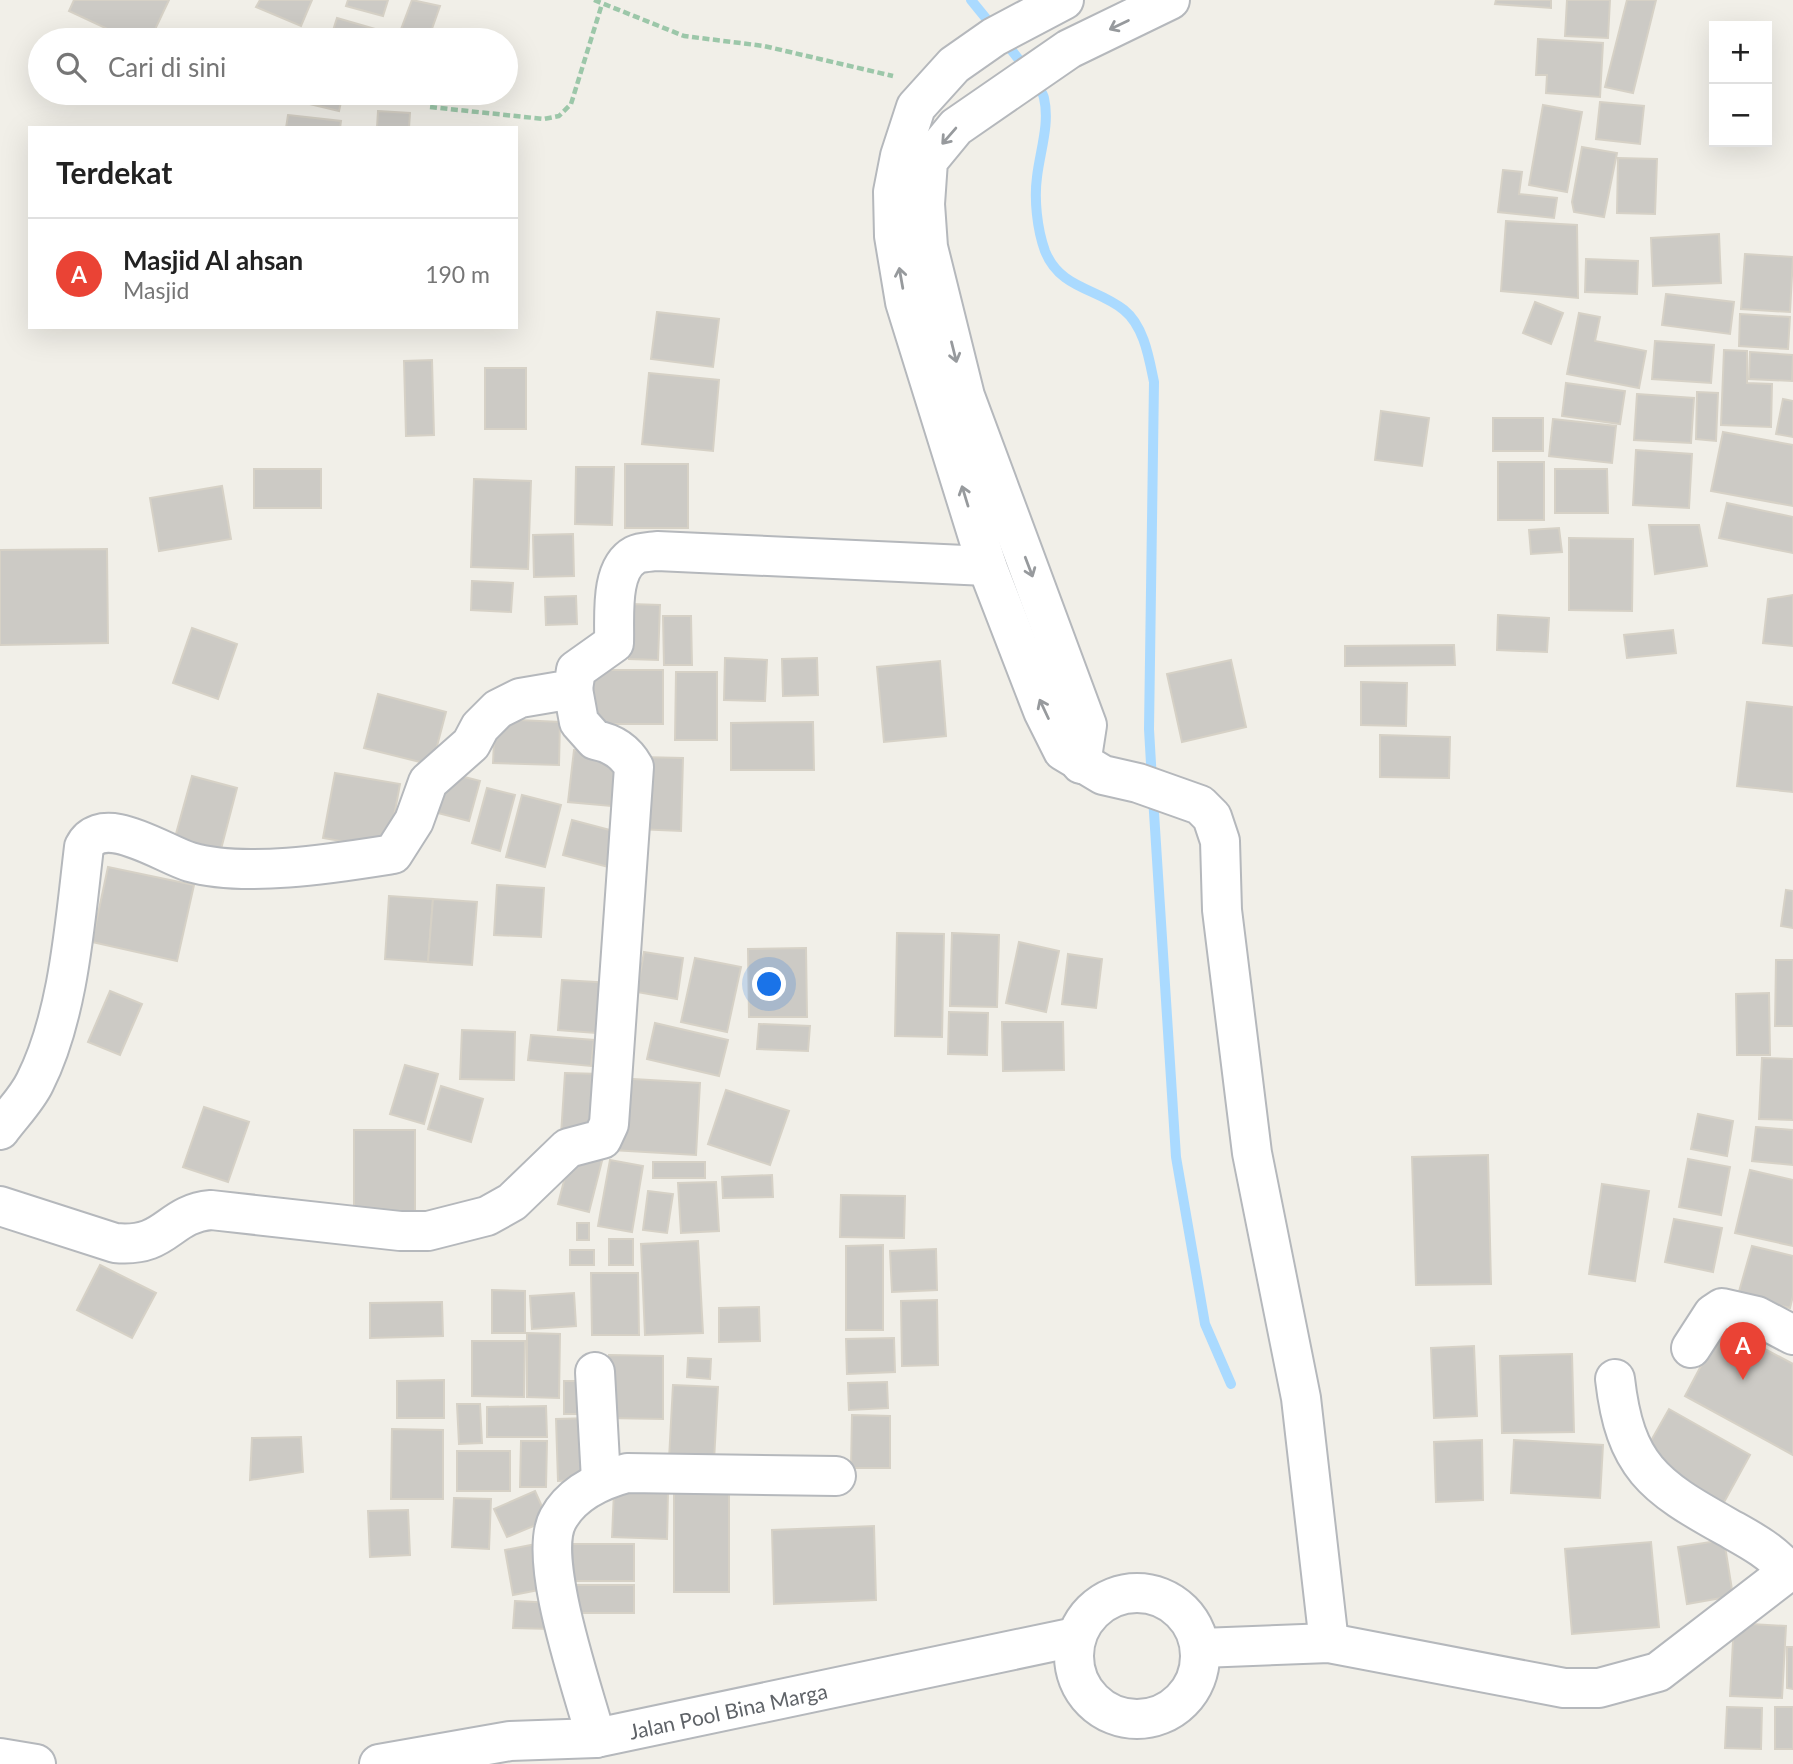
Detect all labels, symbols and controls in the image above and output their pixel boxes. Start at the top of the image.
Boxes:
one-way arrow [1109,18,1130,32]
map controls [1709,21,1772,147]
button: + [1709,21,1772,84]
search box [28,28,518,105]
icon: search [52,48,90,86]
text: Cari di sini [108,51,226,83]
button: − [1709,84,1772,147]
one-way arrow [941,127,957,145]
text: Terdekat [56,154,172,190]
text: Masjid Al ahsan [123,244,303,276]
text: A [71,260,87,288]
text: 190 m [425,260,490,288]
one-way arrow [894,267,907,290]
text: Masjid [123,276,189,304]
one-way arrow [948,340,961,363]
one-way arrow [958,485,971,507]
one-way arrow [1024,555,1036,577]
one-way arrow [1036,699,1050,720]
your location [752,967,786,1001]
pin: A [1720,1322,1766,1380]
street label: Jalan Pool Bina Marga [627,1677,829,1743]

